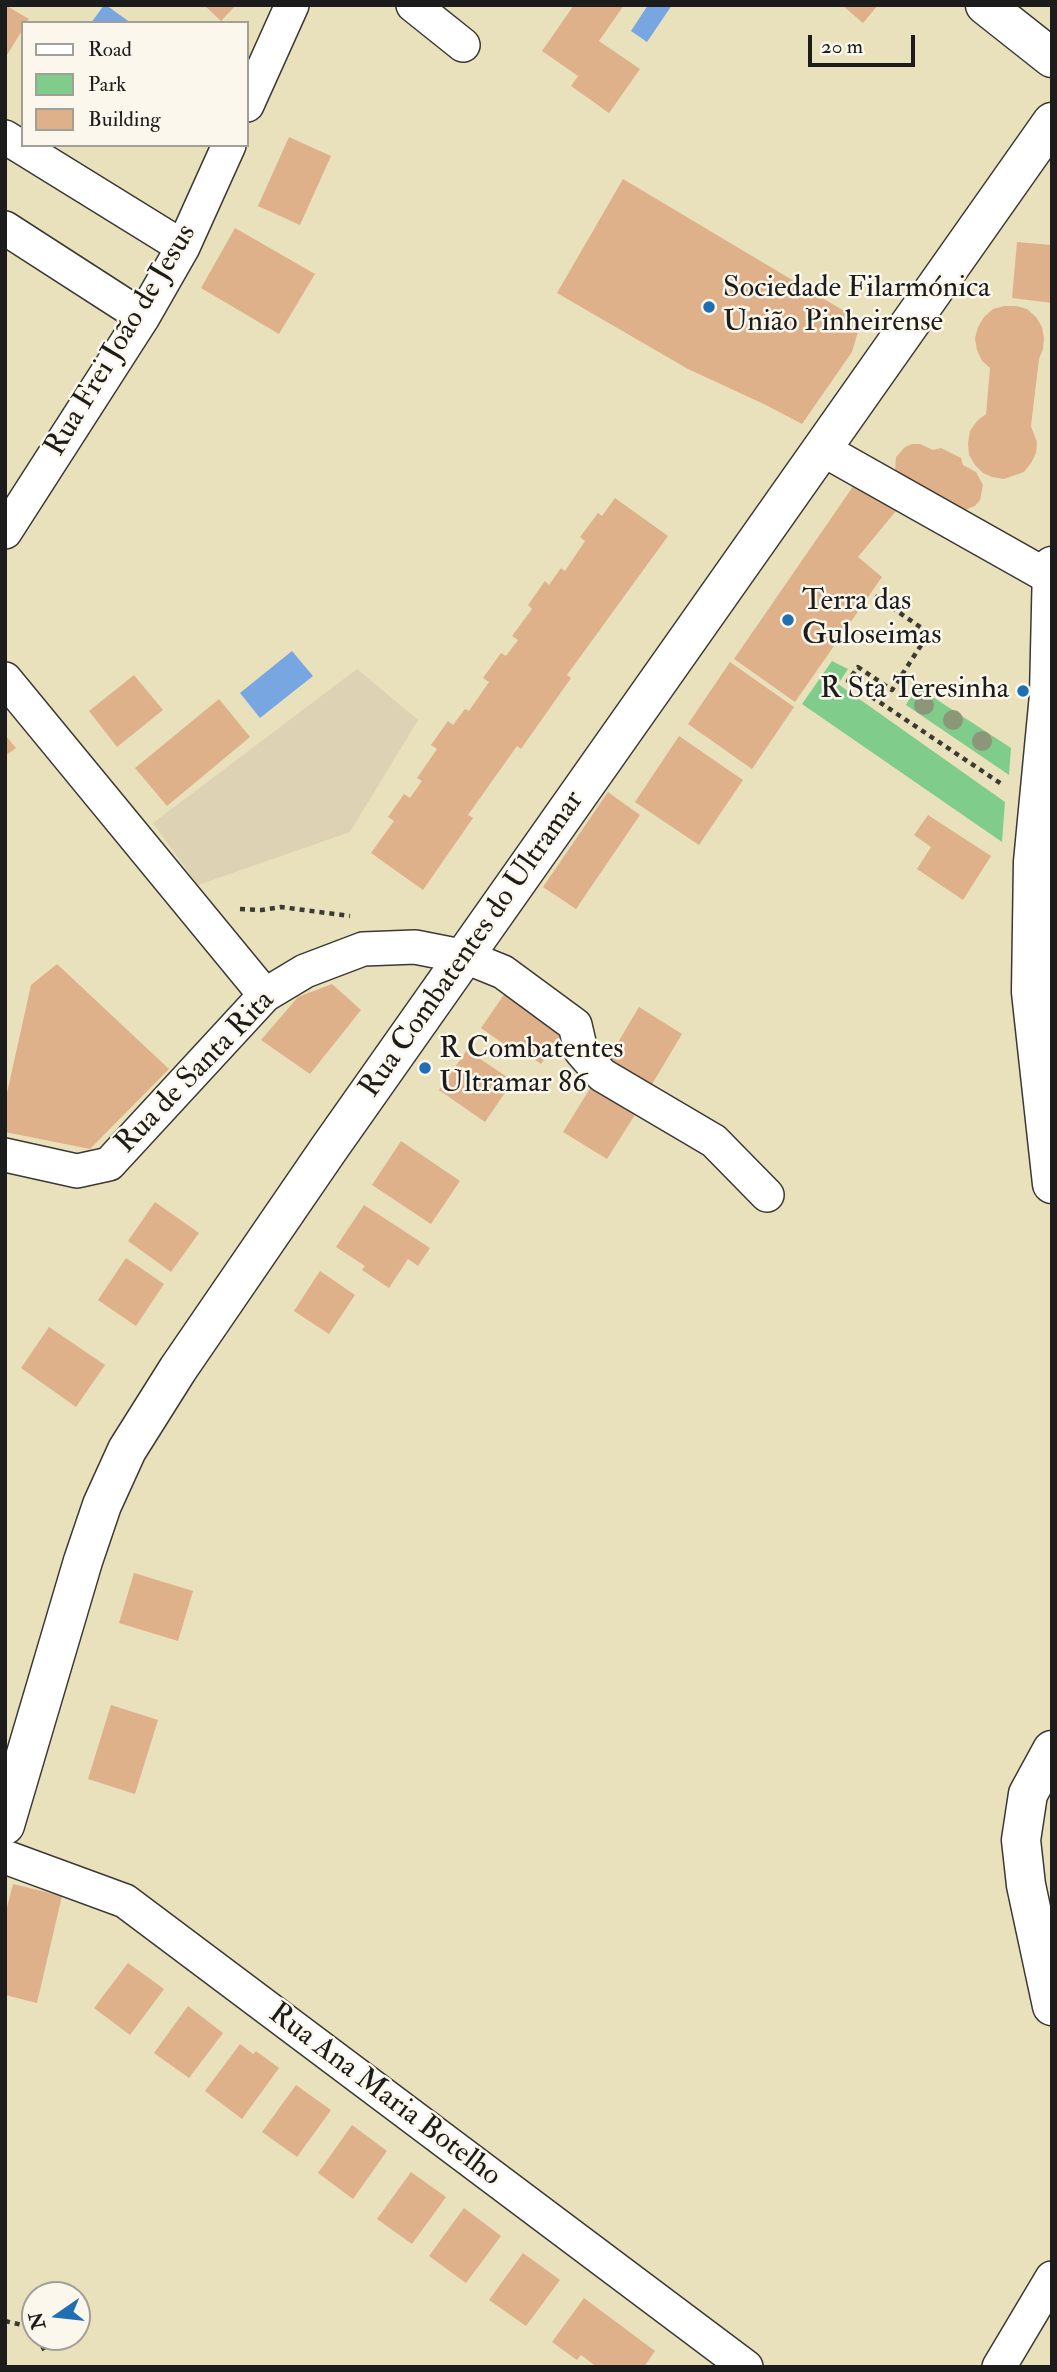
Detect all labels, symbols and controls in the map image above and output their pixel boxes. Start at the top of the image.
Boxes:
legend [21,21,248,147]
scale bar [812,21,919,65]
text: 20 m [821,33,863,60]
text: Road [88,36,132,63]
text: Park [88,71,126,98]
text: Building [88,106,161,133]
street label: Rua Frei João de Jesus [39,218,205,464]
place label: Sociedade Filarmónica União Pinheirense [723,272,990,342]
marker: Sociedade Filarmónica União Pinheirense [701,299,717,315]
place label: Terra das Guloseimas [802,585,941,656]
marker: Terra das Guloseimas [780,612,796,628]
place label: R Sta Teresinha [820,673,1009,709]
marker: R Sta Teresinha [1015,683,1031,699]
street label: Rua Combatentes do Ultramar [353,785,593,1105]
street label: Rua de Santa Rita [109,984,283,1162]
place label: R Combatentes Ultramar 86 [439,1033,623,1104]
marker: R Combatentes Ultramar 86 [417,1060,433,1076]
street label: Rua Ana Maria Botelho [261,1997,507,2195]
north arrow [21,2281,91,2351]
text: N [24,2309,51,2332]

